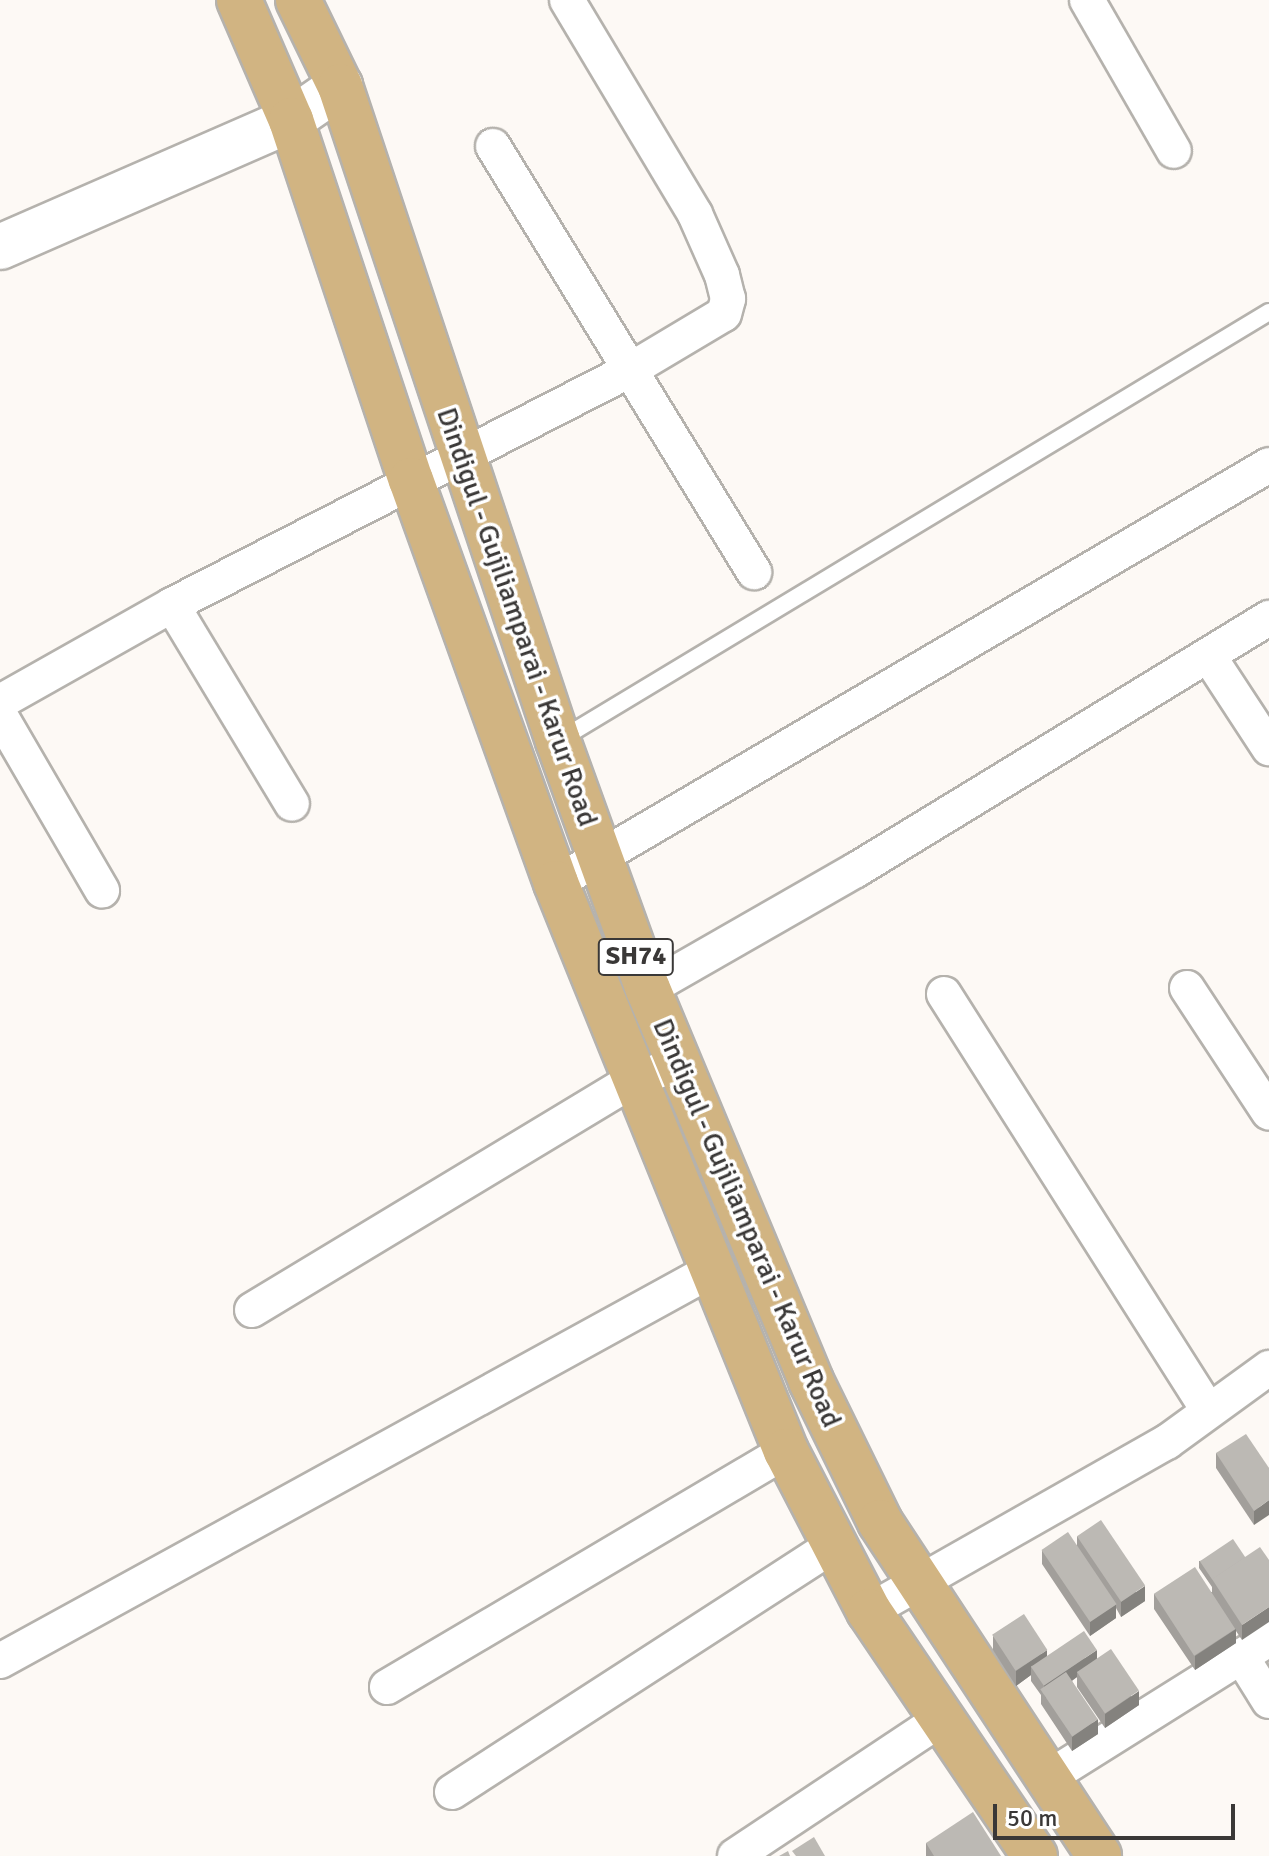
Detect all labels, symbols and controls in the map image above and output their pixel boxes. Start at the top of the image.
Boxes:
street label: Dindigul - Gujiliamparai - Karur Road [429,403,605,831]
road number: SH74 [596,935,676,979]
street label: Dindigul - Gujiliamparai - Karur Road [645,1014,849,1432]
scale bar [997,1788,1239,1838]
text: 50 m [1007,1803,1057,1833]

